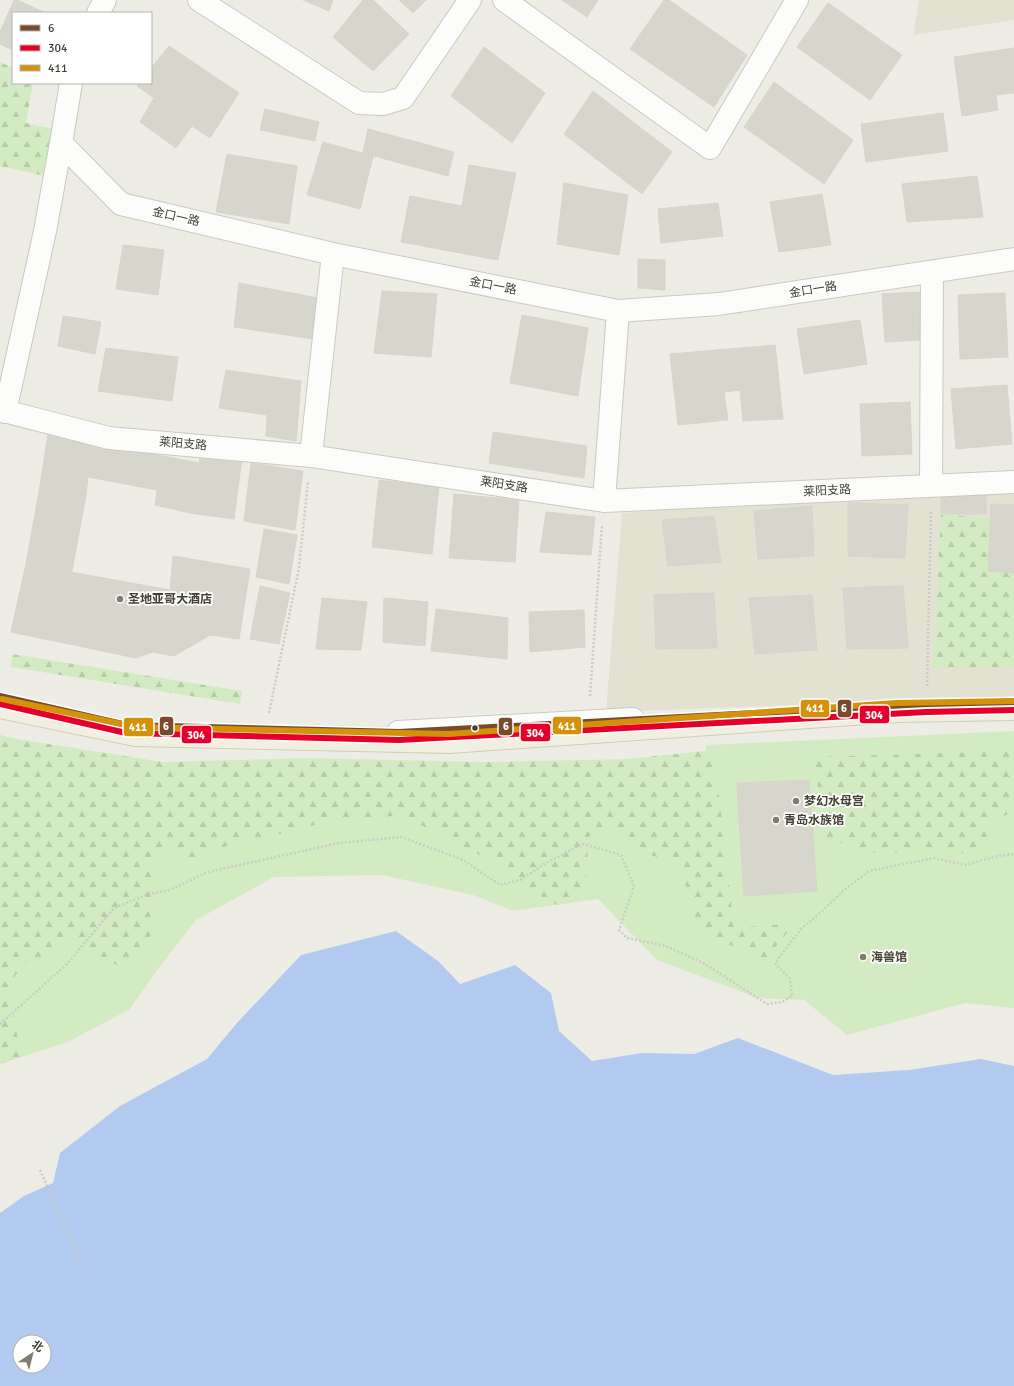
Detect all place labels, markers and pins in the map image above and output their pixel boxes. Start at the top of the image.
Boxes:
place label: 圣地亚哥大酒店 [128,592,212,607]
marker: 圣地亚哥大酒店 [115,594,125,604]
unlabelled marker [470,723,480,733]
place label: 梦幻水母宫 [804,794,864,809]
marker: 梦幻水母宫 [791,796,801,806]
place label: 青岛水族馆 [784,813,844,828]
marker: 青岛水族馆 [771,815,781,825]
place label: 海兽馆 [871,950,907,965]
marker: 海兽馆 [858,952,868,962]

